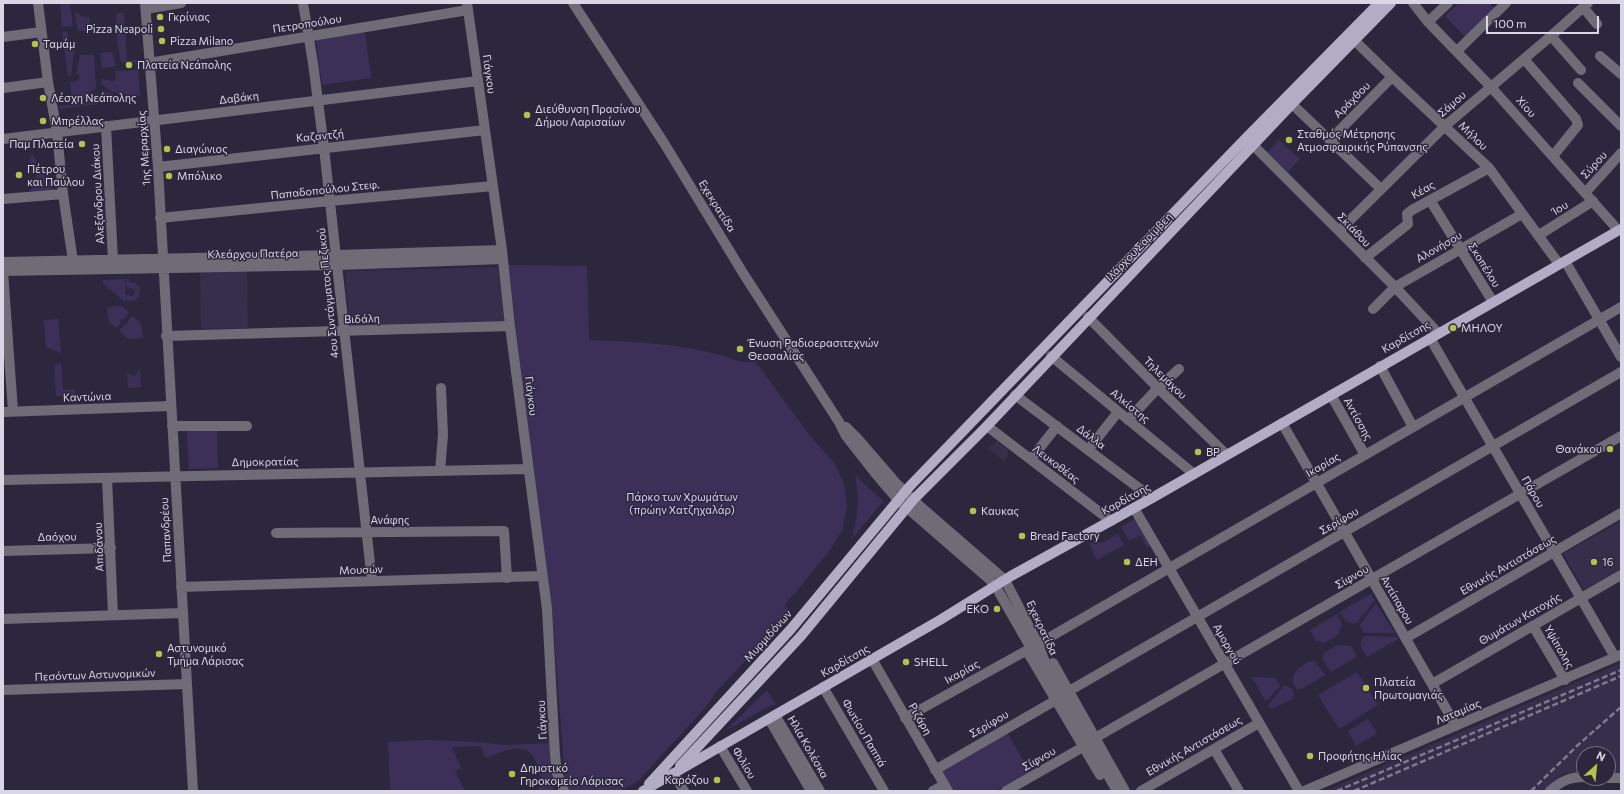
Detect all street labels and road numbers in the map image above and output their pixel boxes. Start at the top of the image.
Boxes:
street label: Πετροπούλου [272,12,342,36]
street label: Γιάγκου [480,53,498,95]
street label: Αράχθου [1331,79,1373,121]
street label: Σάμου [1435,88,1469,120]
street label: Δαβάκη [218,89,260,107]
street label: Χίου [1513,94,1539,120]
street label: 1ης Μεραρχίας [135,110,153,186]
street label: Μήλου [1456,119,1490,153]
street label: Καζαντζή [295,127,345,145]
street label: Αλεξάνδρου Διάκου [89,143,107,245]
street label: Σύρου [1578,149,1610,181]
street label: Παπαδοπούλου Στεφ. [270,178,380,202]
street label: Εχεκρατίδα [696,178,738,234]
street label: Κέας [1409,178,1437,202]
street label: Ίου [1550,198,1570,218]
street label: Ιλάρχου Σαρίμβεη [1103,210,1175,284]
street label: Σκιάθου [1335,210,1373,250]
street label: 4ου Συντάγματος Πεζικού [315,227,341,359]
street label: Αλονήσου [1414,229,1464,265]
street label: Σκοπέλου [1465,240,1503,290]
street label: Κλεάρχου Πατέρα [207,247,299,261]
street label: Βιδάλη [344,312,380,326]
street label: Καρδίτσης [1379,318,1433,356]
street label: Τηλεμάχου [1141,354,1189,402]
street label: Γιάγκου [522,376,540,416]
street label: Αλκίστης [1108,386,1152,426]
street label: Καντώνια [63,390,111,404]
street label: Αντίσσης [1341,395,1375,443]
street label: Δάλλα [1074,422,1108,452]
street label: Λευκοθέας [1030,442,1082,486]
street label: Ικαρίας [1303,450,1343,480]
street label: Δημοκρατίας [231,455,299,469]
street label: Πάρου [1519,474,1547,510]
street label: Καρδίτσης [1099,480,1153,518]
street label: Παπανδρέου [158,497,174,563]
street label: Σερίφου [1317,505,1361,537]
street label: Ανάφης [370,513,410,527]
street label: Απιδάνου [92,522,106,572]
street label: Δαόχου [37,530,77,544]
street label: Εθνικής Αντιστάσεως [1458,532,1558,598]
street label: Σίφνου [1333,562,1371,592]
street label: Μουσών [339,563,383,577]
street label: Αντίπαρου [1378,573,1416,627]
street label: Θυμάτων Κατοχής [1477,590,1563,648]
street label: Εχεκρατίδα [1024,599,1060,657]
street label: Μυρμιδόνων [741,607,795,665]
street label: Αμοργού [1210,621,1244,667]
street label: Υψίπολης [1541,623,1577,671]
street label: Καρδίτσης [818,642,872,680]
street label: Ικαρίας [942,657,982,687]
street label: Πεσόντων Αστυνομικών [34,666,156,684]
street label: Φωτίου Παππά [839,697,889,769]
street label: Λαταμίας [1433,697,1483,727]
street label: Γιάγκου [534,700,550,740]
street label: Ριζάρη [906,701,934,737]
street label: Σερίφου [967,708,1011,740]
street label: Ηλία Κολέσκα [785,713,831,781]
street label: Εθνικής Αντιστάσεως [1144,713,1244,779]
street label: Σίφνου [1020,744,1058,774]
street label: Φιλίου [729,745,759,781]

